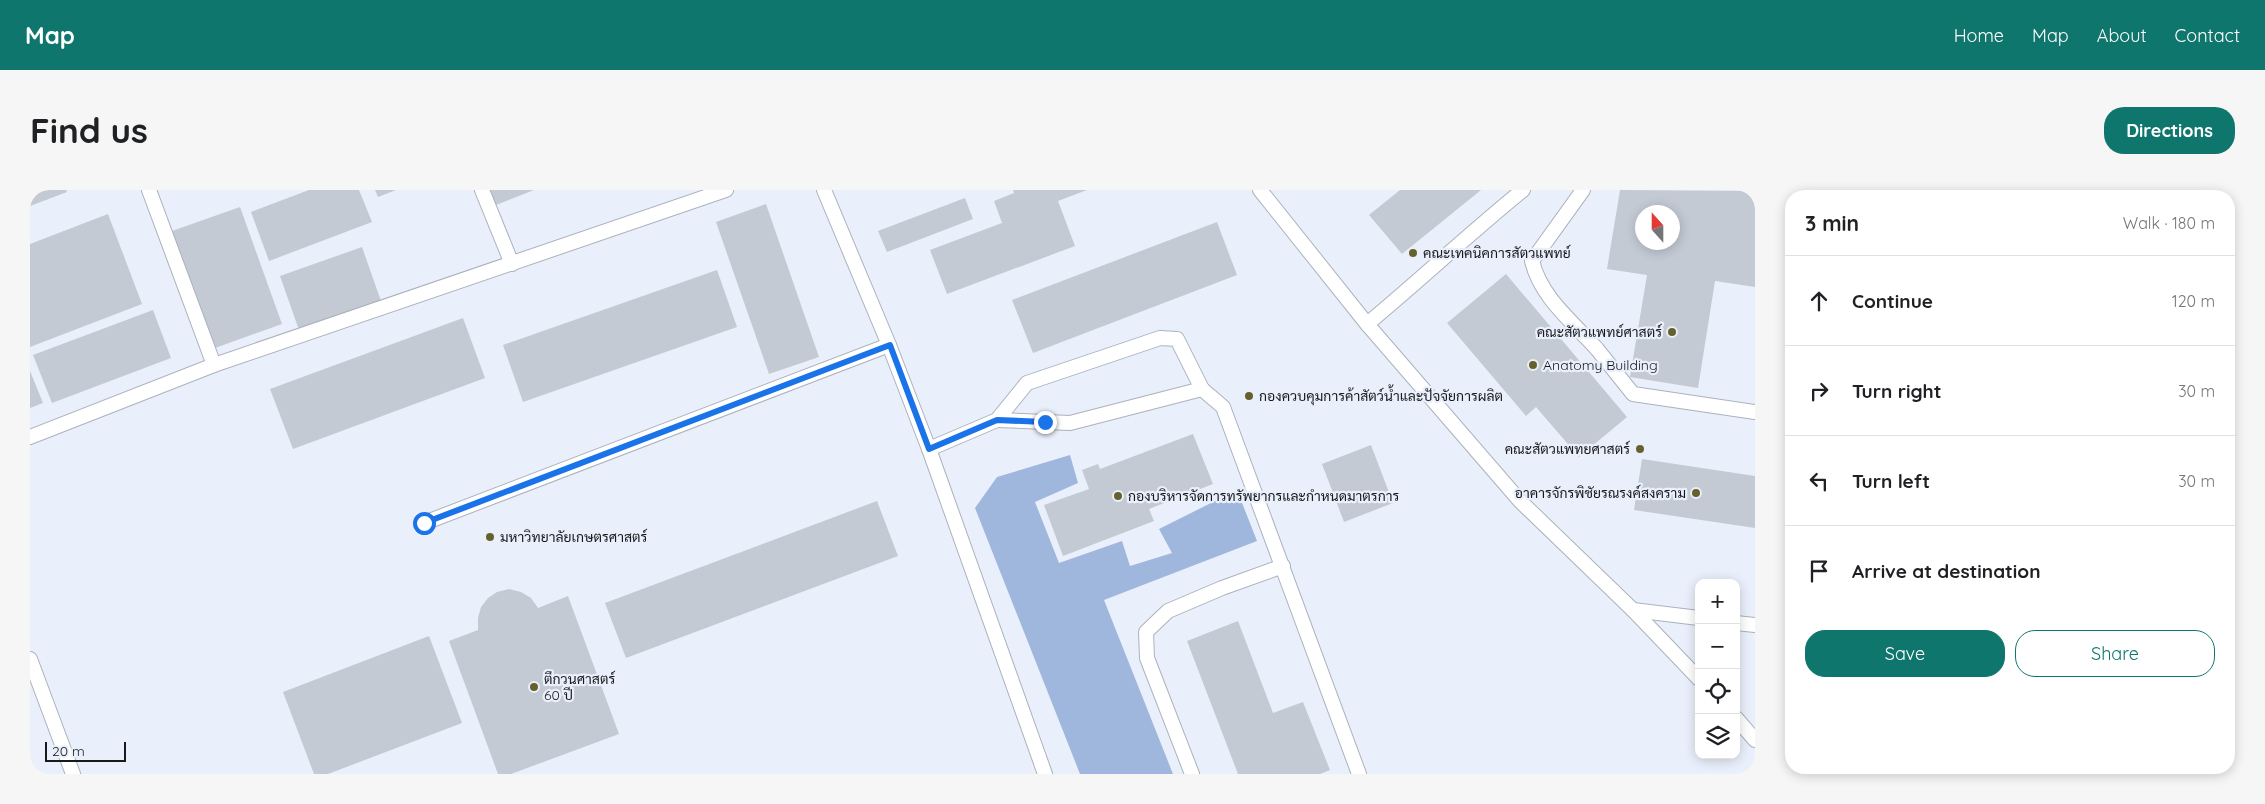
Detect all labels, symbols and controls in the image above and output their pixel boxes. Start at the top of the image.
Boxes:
text: Map [25,20,75,50]
text: Home [1954,24,2004,47]
text: Map [2032,24,2069,47]
text: About [2097,24,2147,47]
text: Contact [2175,24,2240,47]
button: Directions [2104,107,2235,154]
text: Find us [30,108,148,152]
north arrow [1635,205,1680,250]
text: 3 min [1805,210,1859,236]
text: Walk · 180 m [2123,213,2215,233]
place label: คณะเทคนิคการสัตวแพทย์ [1423,244,1571,262]
marker: คณะเทคนิคการสัตวแพทย์ [1407,247,1419,259]
icon: ahead [1805,287,1833,315]
text: Continue [1852,289,1933,313]
text: 120 m [2172,291,2215,311]
place label: คณะสัตวแพทย์ศาสตร์ [1537,323,1662,341]
marker: คณะสัตวแพทย์ศาสตร์ [1666,326,1678,338]
place label: Anatomy Building [1543,356,1658,374]
marker: Anatomy Building [1527,359,1539,371]
icon: right [1805,377,1833,405]
text: Turn right [1852,379,1941,403]
text: 30 m [2178,381,2215,401]
place label: กองควบคุมการค้าสัตว์น้ำและปัจจัยการผลิต [1259,384,1503,406]
marker: กองควบคุมการค้าสัตว์น้ำและปัจจัยการผลิต [1243,390,1255,402]
route end [1034,411,1057,434]
place label: คณะสัตวแพทยศาสตร์ [1505,440,1630,458]
marker: คณะสัตวแพทยศาสตร์ [1634,443,1646,455]
icon: left [1805,467,1833,495]
text: Turn left [1852,469,1930,493]
text: 30 m [2178,471,2215,491]
place label: อาคารจักรพิชัยรณรงค์สงคราม [1515,484,1686,502]
place label: กองบริหารจัดการทรัพยากรและกำหนดมาตรการ [1128,487,1399,505]
marker: อาคารจักรพิชัยรณรงค์สงคราม [1690,487,1702,499]
marker: กองบริหารจัดการทรัพยากรและกำหนดมาตรการ [1112,490,1124,502]
route start [413,512,436,535]
place label: มหาวิทยาลัยเกษตรศาสตร์ [500,528,648,546]
marker: มหาวิทยาลัยเกษตรศาสตร์ [484,531,496,543]
icon: arrive [1805,557,1833,585]
text: Arrive at destination [1852,559,2041,583]
map controls [1695,579,1740,759]
button: + [1695,579,1740,624]
button: − [1695,624,1740,669]
button: Save [1805,630,2005,677]
button: Share [2015,630,2215,677]
button: locate [1695,669,1740,714]
place label: ตึกวนศาสตร์ 60 ปี [544,670,615,704]
marker: ตึกวนศาสตร์ 60 ปี [528,681,540,693]
button: layers [1695,714,1740,759]
scale bar [45,739,126,762]
text: 20 m [52,742,85,760]

